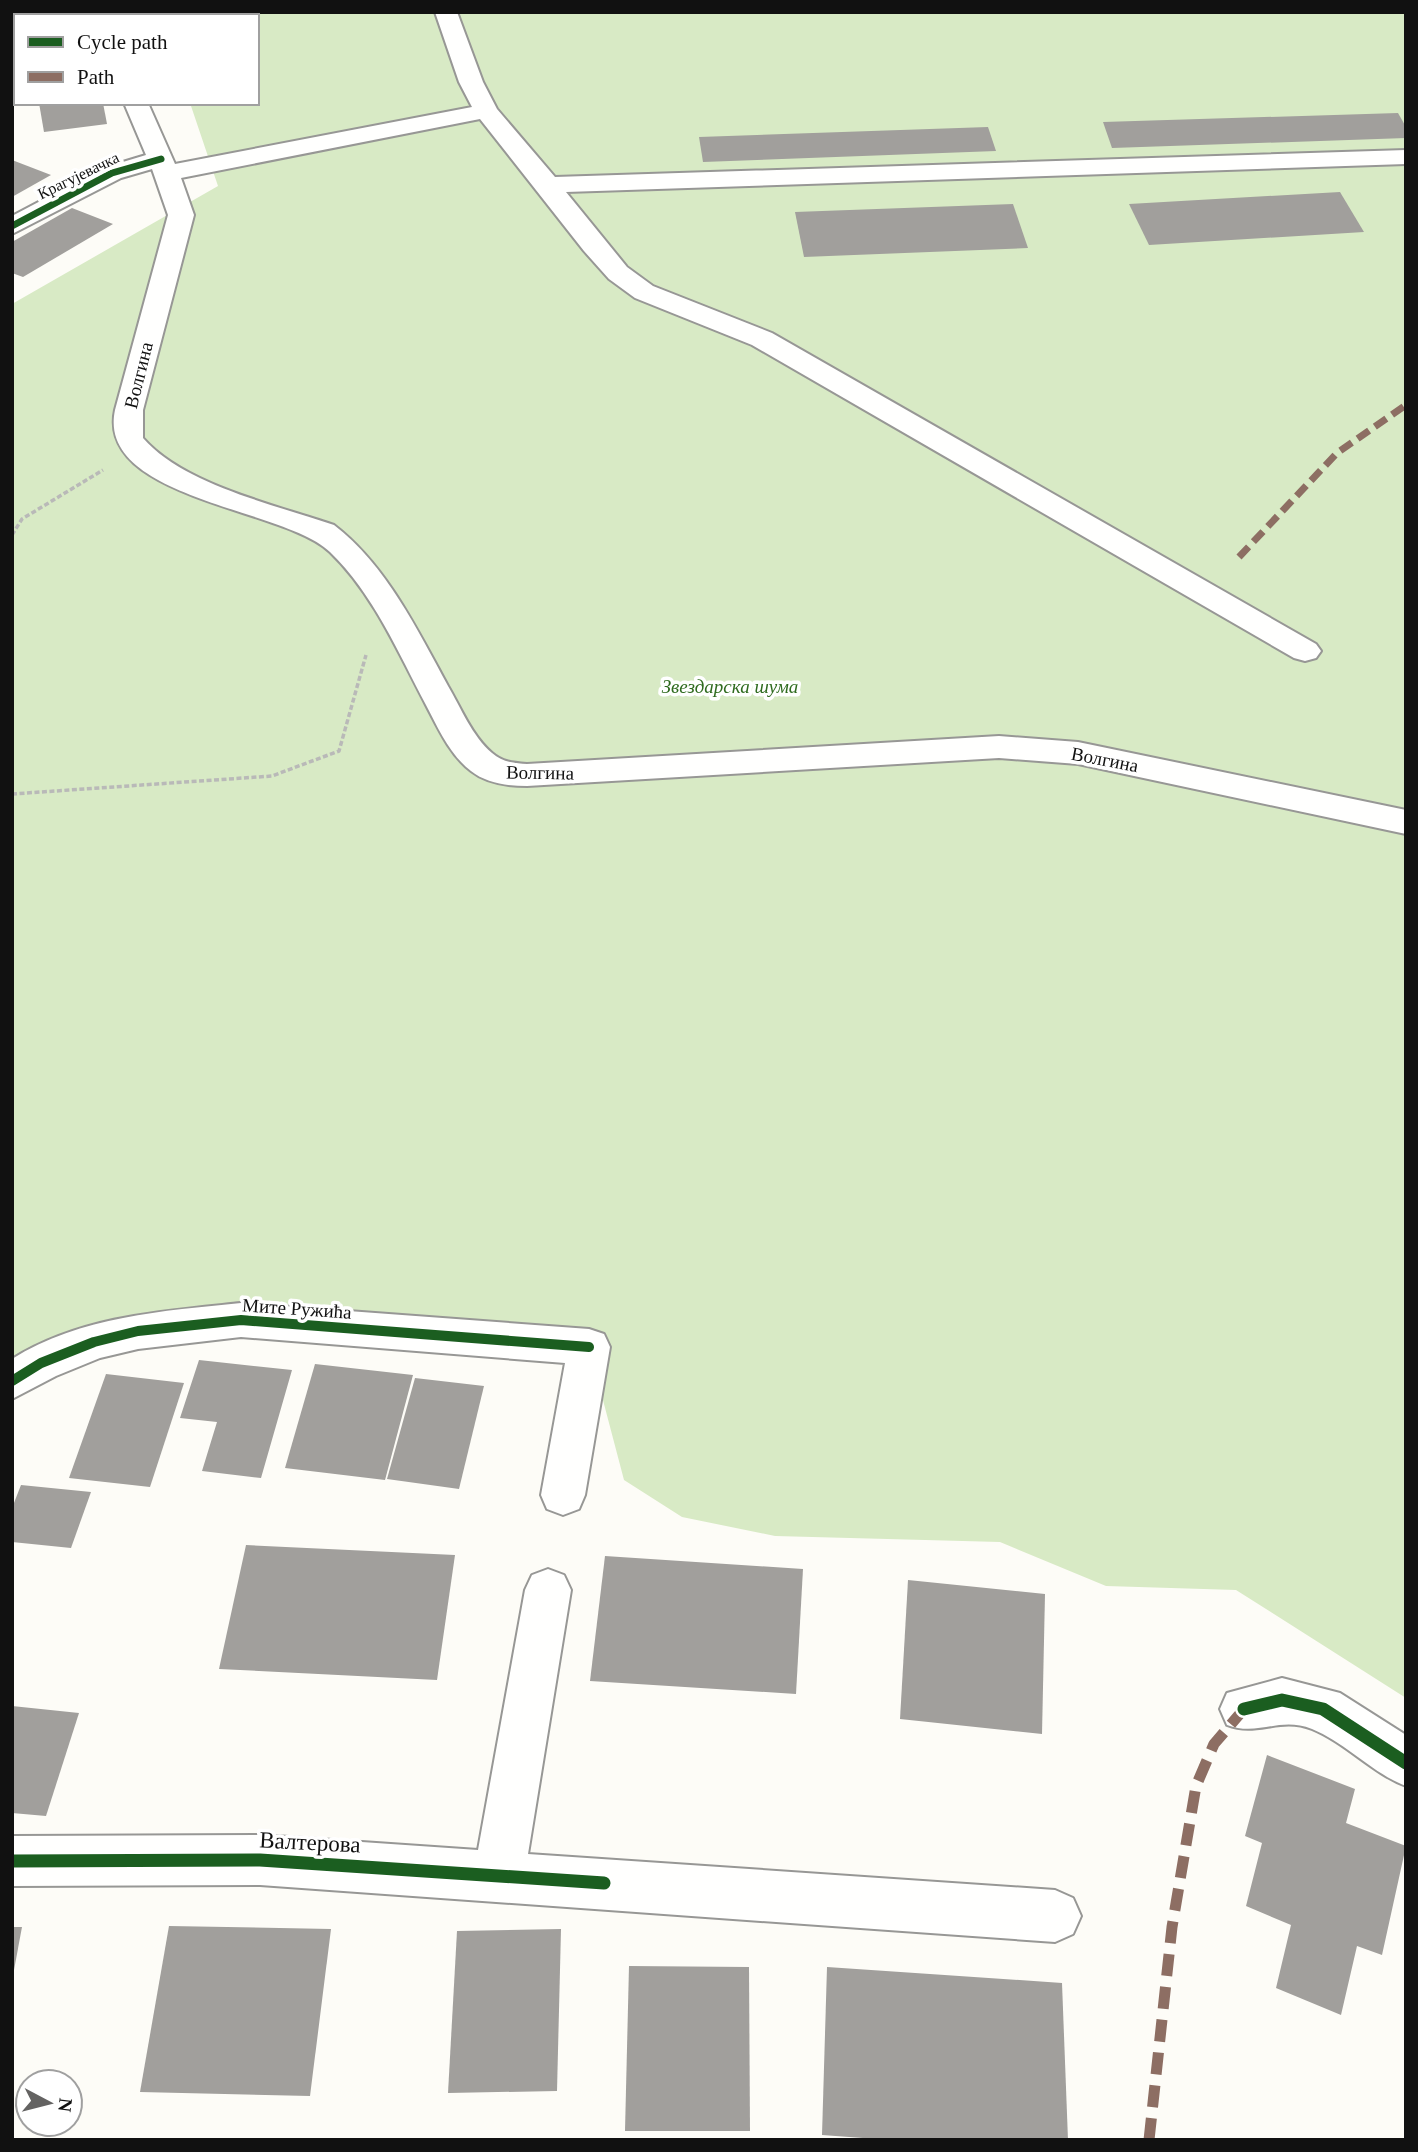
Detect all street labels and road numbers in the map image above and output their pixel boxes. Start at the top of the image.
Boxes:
street label: Крагујевачка [35,148,122,203]
street label: Волгина [120,339,157,411]
street label: Волгина [1070,743,1141,776]
street label: Волгина [506,761,575,784]
street label: Мите Ружића [242,1294,353,1323]
street label: Валтерова [259,1827,361,1858]

